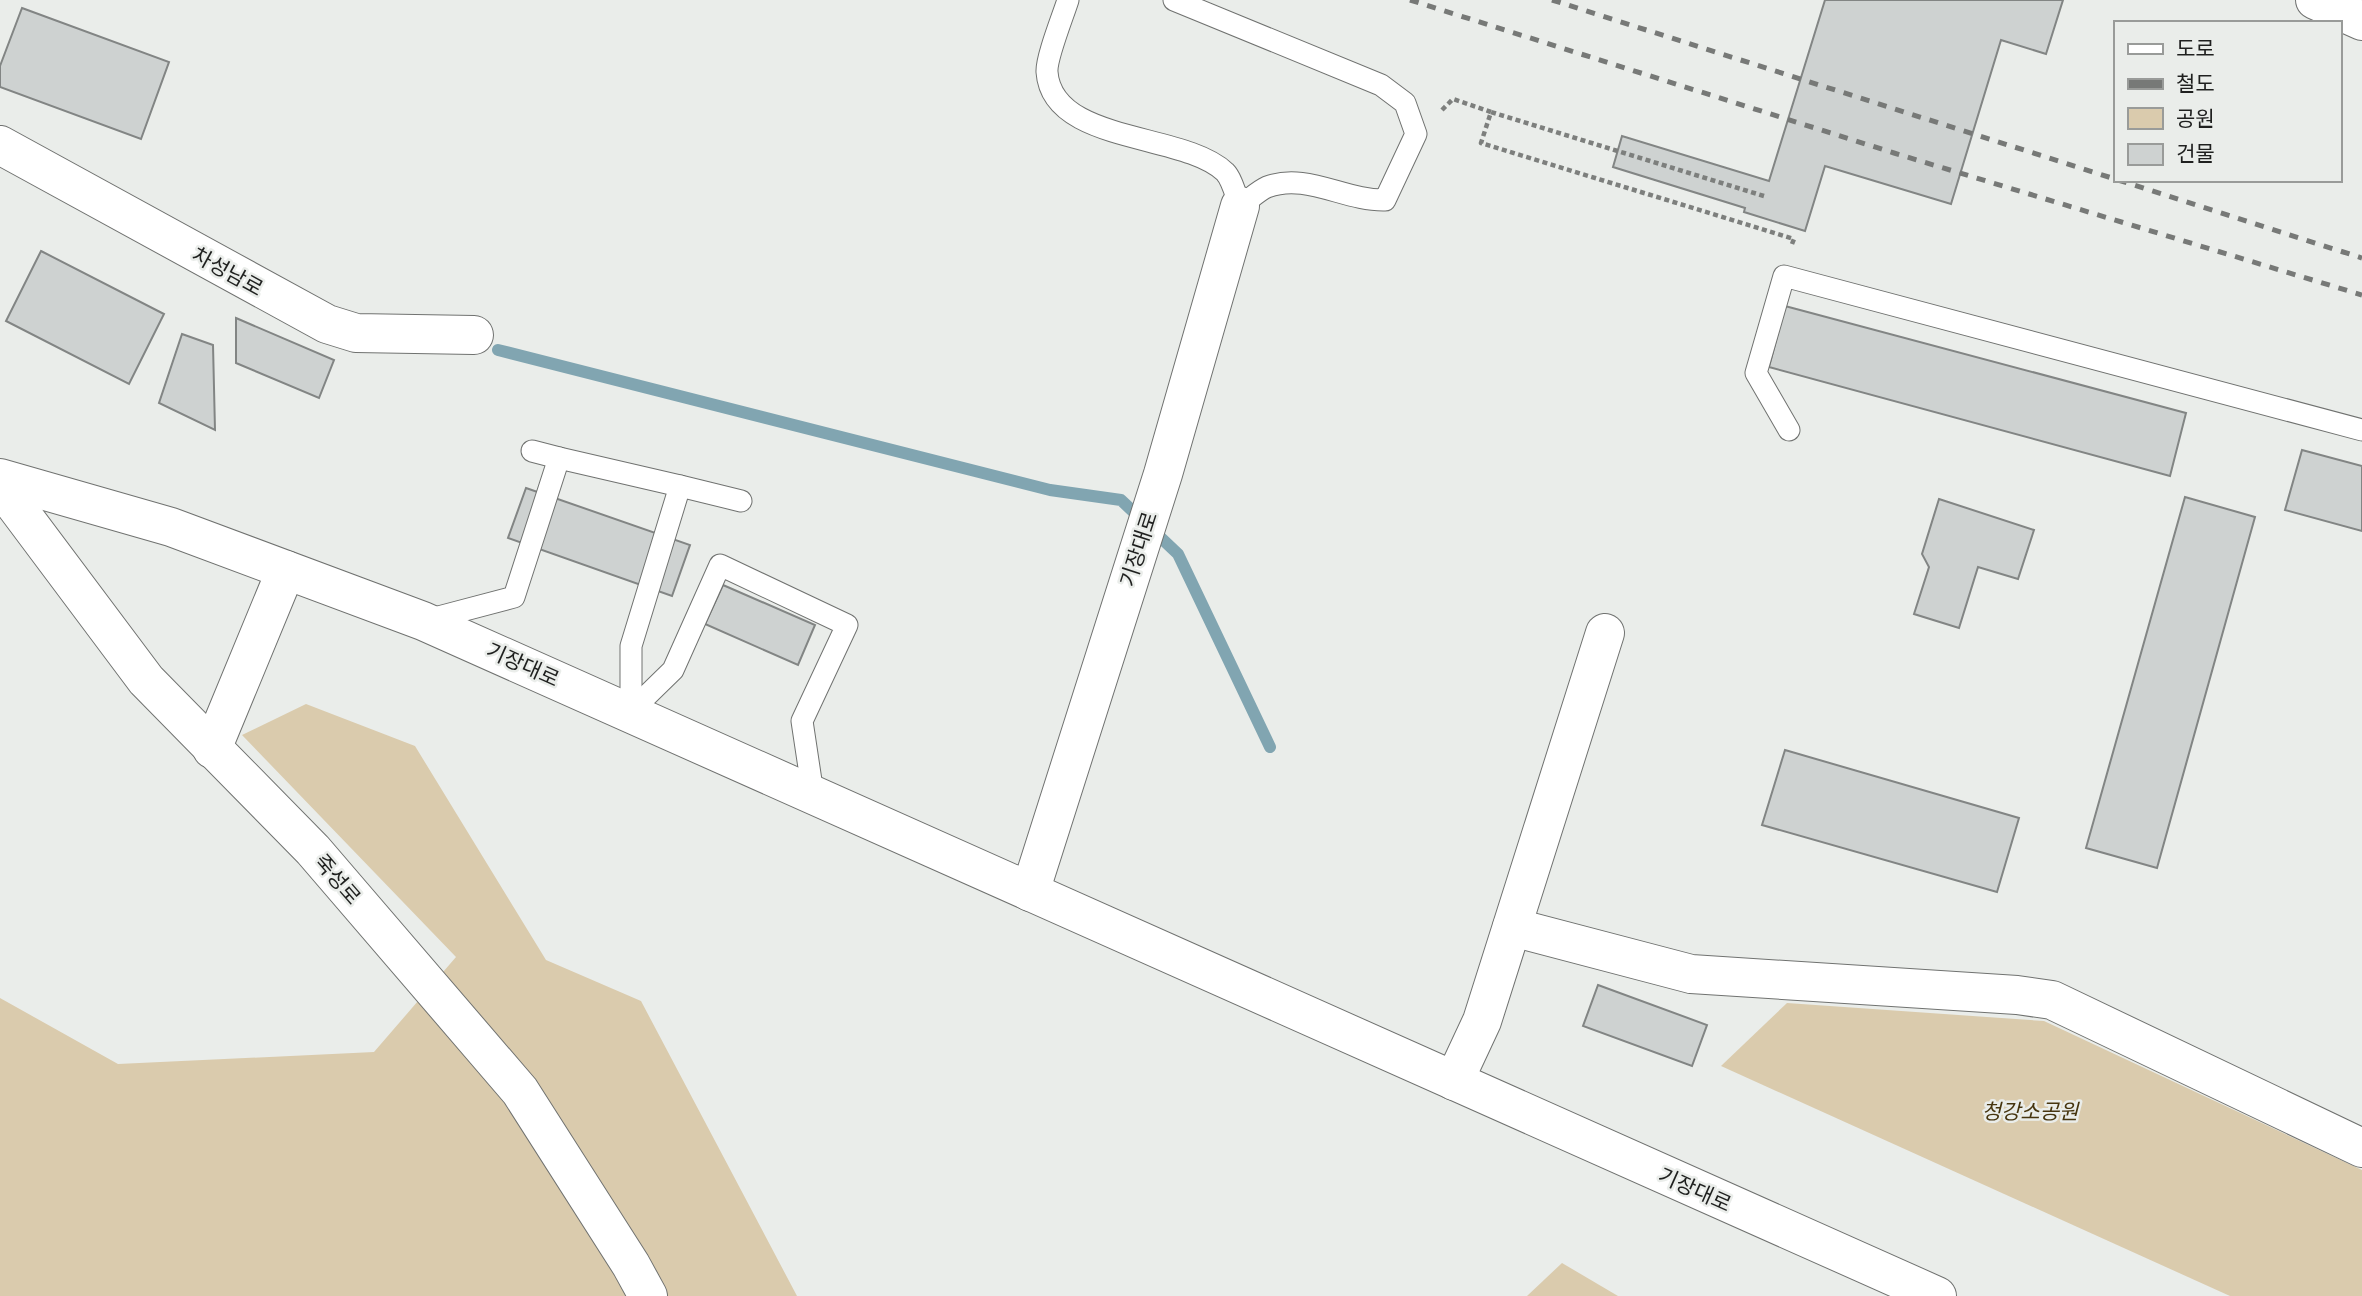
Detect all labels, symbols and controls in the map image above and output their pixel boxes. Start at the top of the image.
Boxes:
legend [2114,21,2341,182]
text: 도로 [2176,34,2215,62]
text: 철도 [2176,69,2215,97]
text: 공원 [2176,104,2215,132]
text: 건물 [2176,139,2215,167]
street label: 차성남로 [187,240,269,302]
street label: 기장대로 [1113,508,1163,590]
street label: 기장대로 [482,635,564,693]
street label: 죽성로 [308,848,368,910]
park label: 청강소공원 [1982,1097,2080,1125]
street label: 기장대로 [1654,1160,1736,1218]

